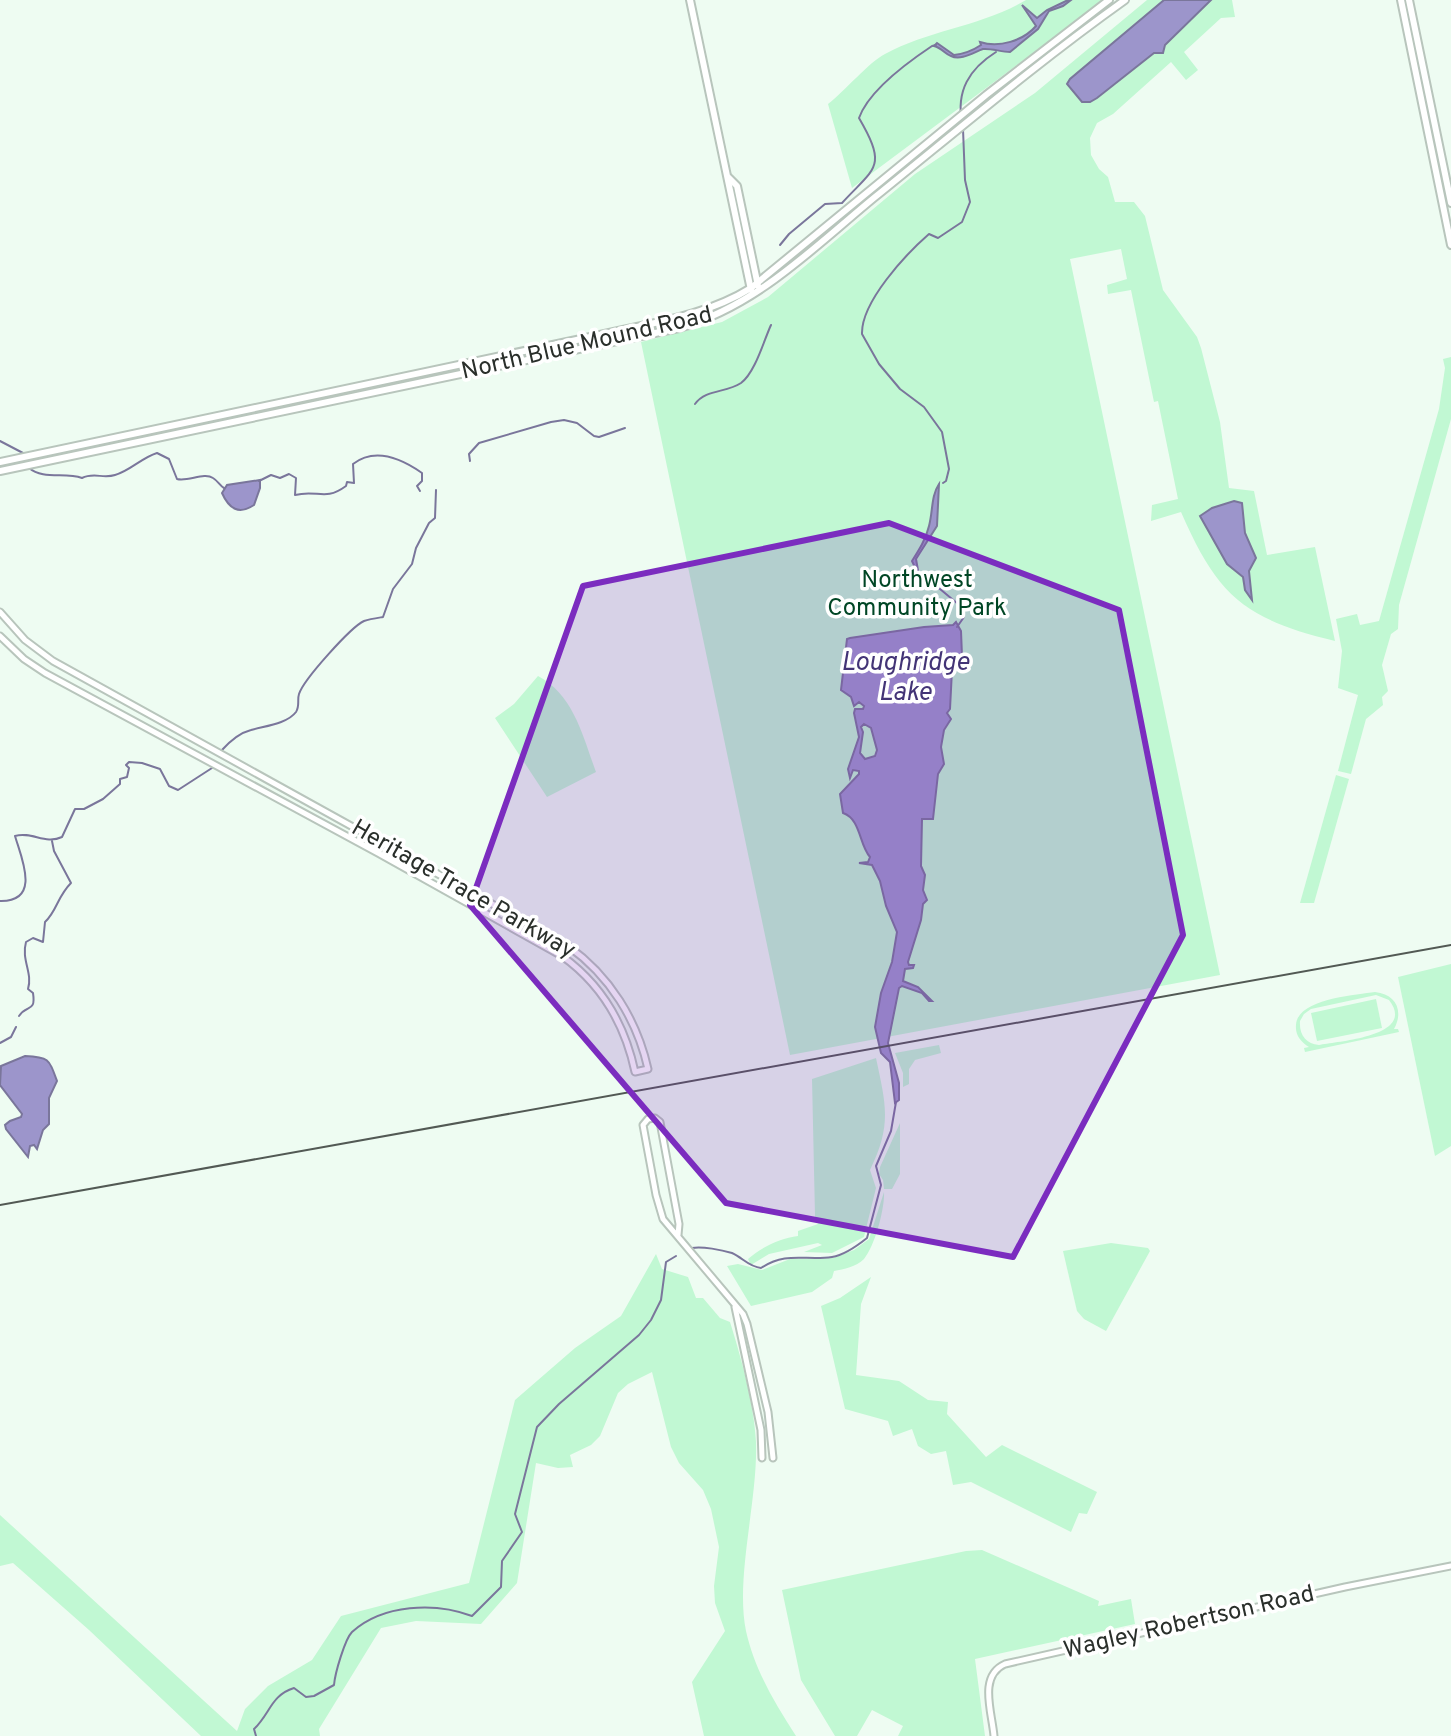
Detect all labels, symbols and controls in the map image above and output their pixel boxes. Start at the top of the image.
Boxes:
street label: North Blue Mound Road [459,301,715,387]
park label: Northwest Community Park [827,566,1007,624]
water label: Loughridge Lake [841,647,970,710]
street label: Heritage Trace Parkway [346,814,580,966]
street label: Wagley Robertson Road [1061,1580,1317,1666]

